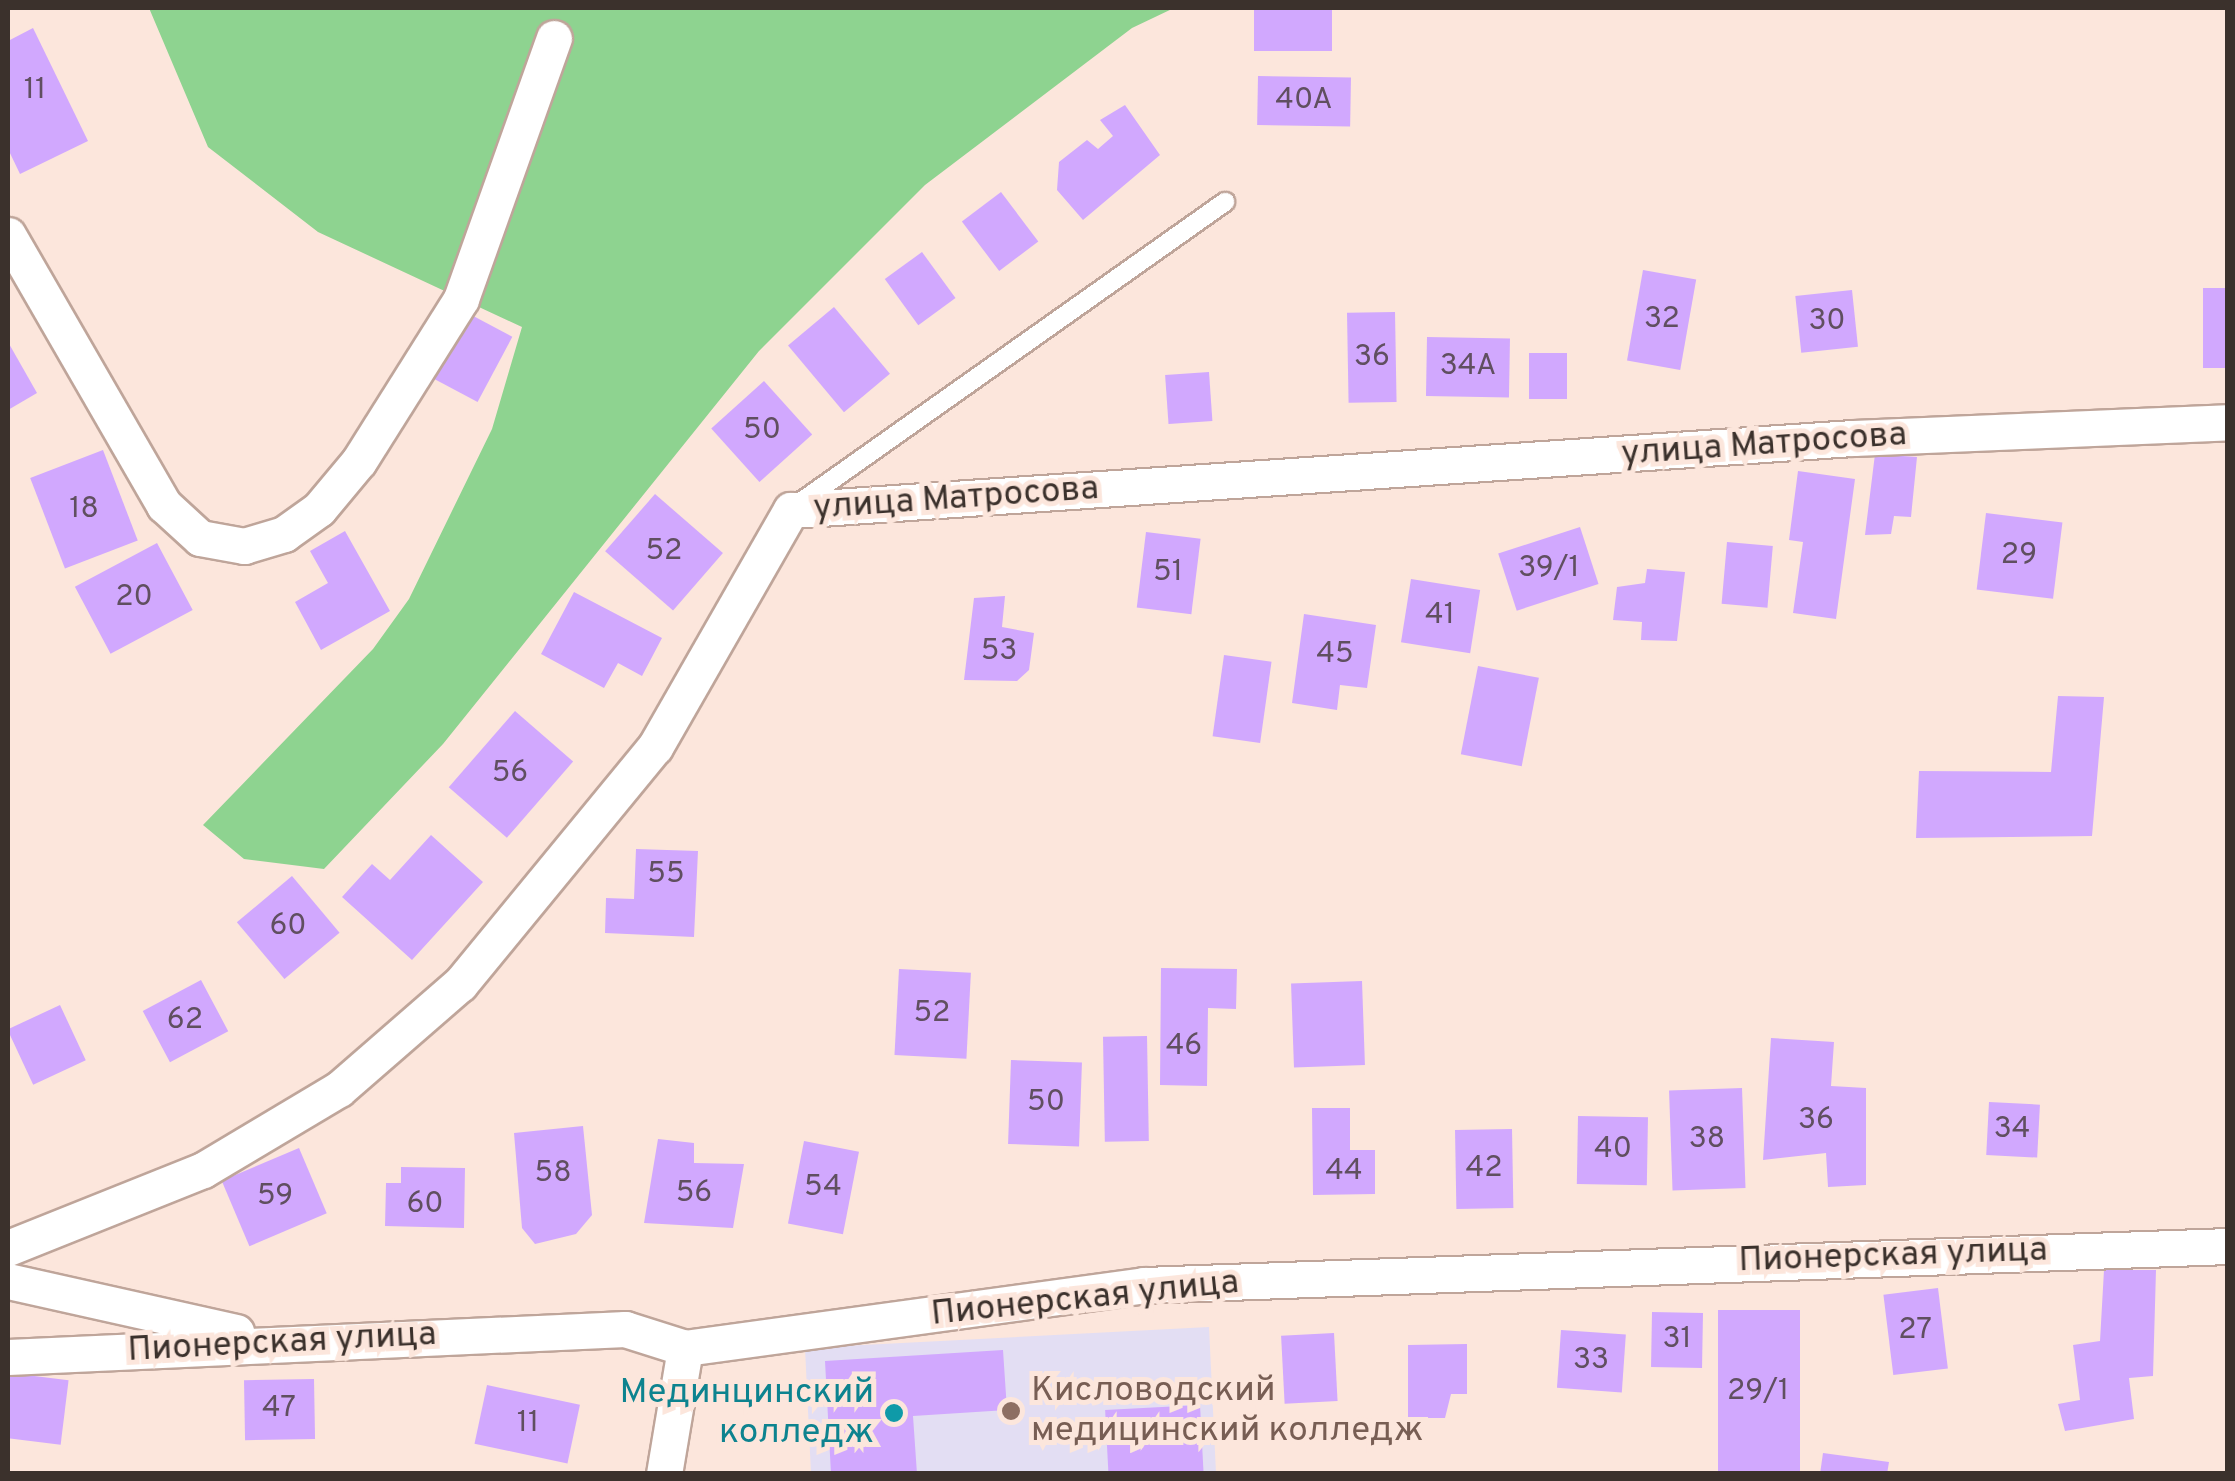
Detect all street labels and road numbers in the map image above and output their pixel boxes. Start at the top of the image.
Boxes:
street label: улица Матросова [1620,414,1908,476]
street label: улица Матросова [812,468,1100,530]
street label: Пионерская улица [1738,1230,2048,1282]
street label: Пионерская улица [929,1262,1241,1336]
street label: Пионерская улица [127,1314,437,1372]

